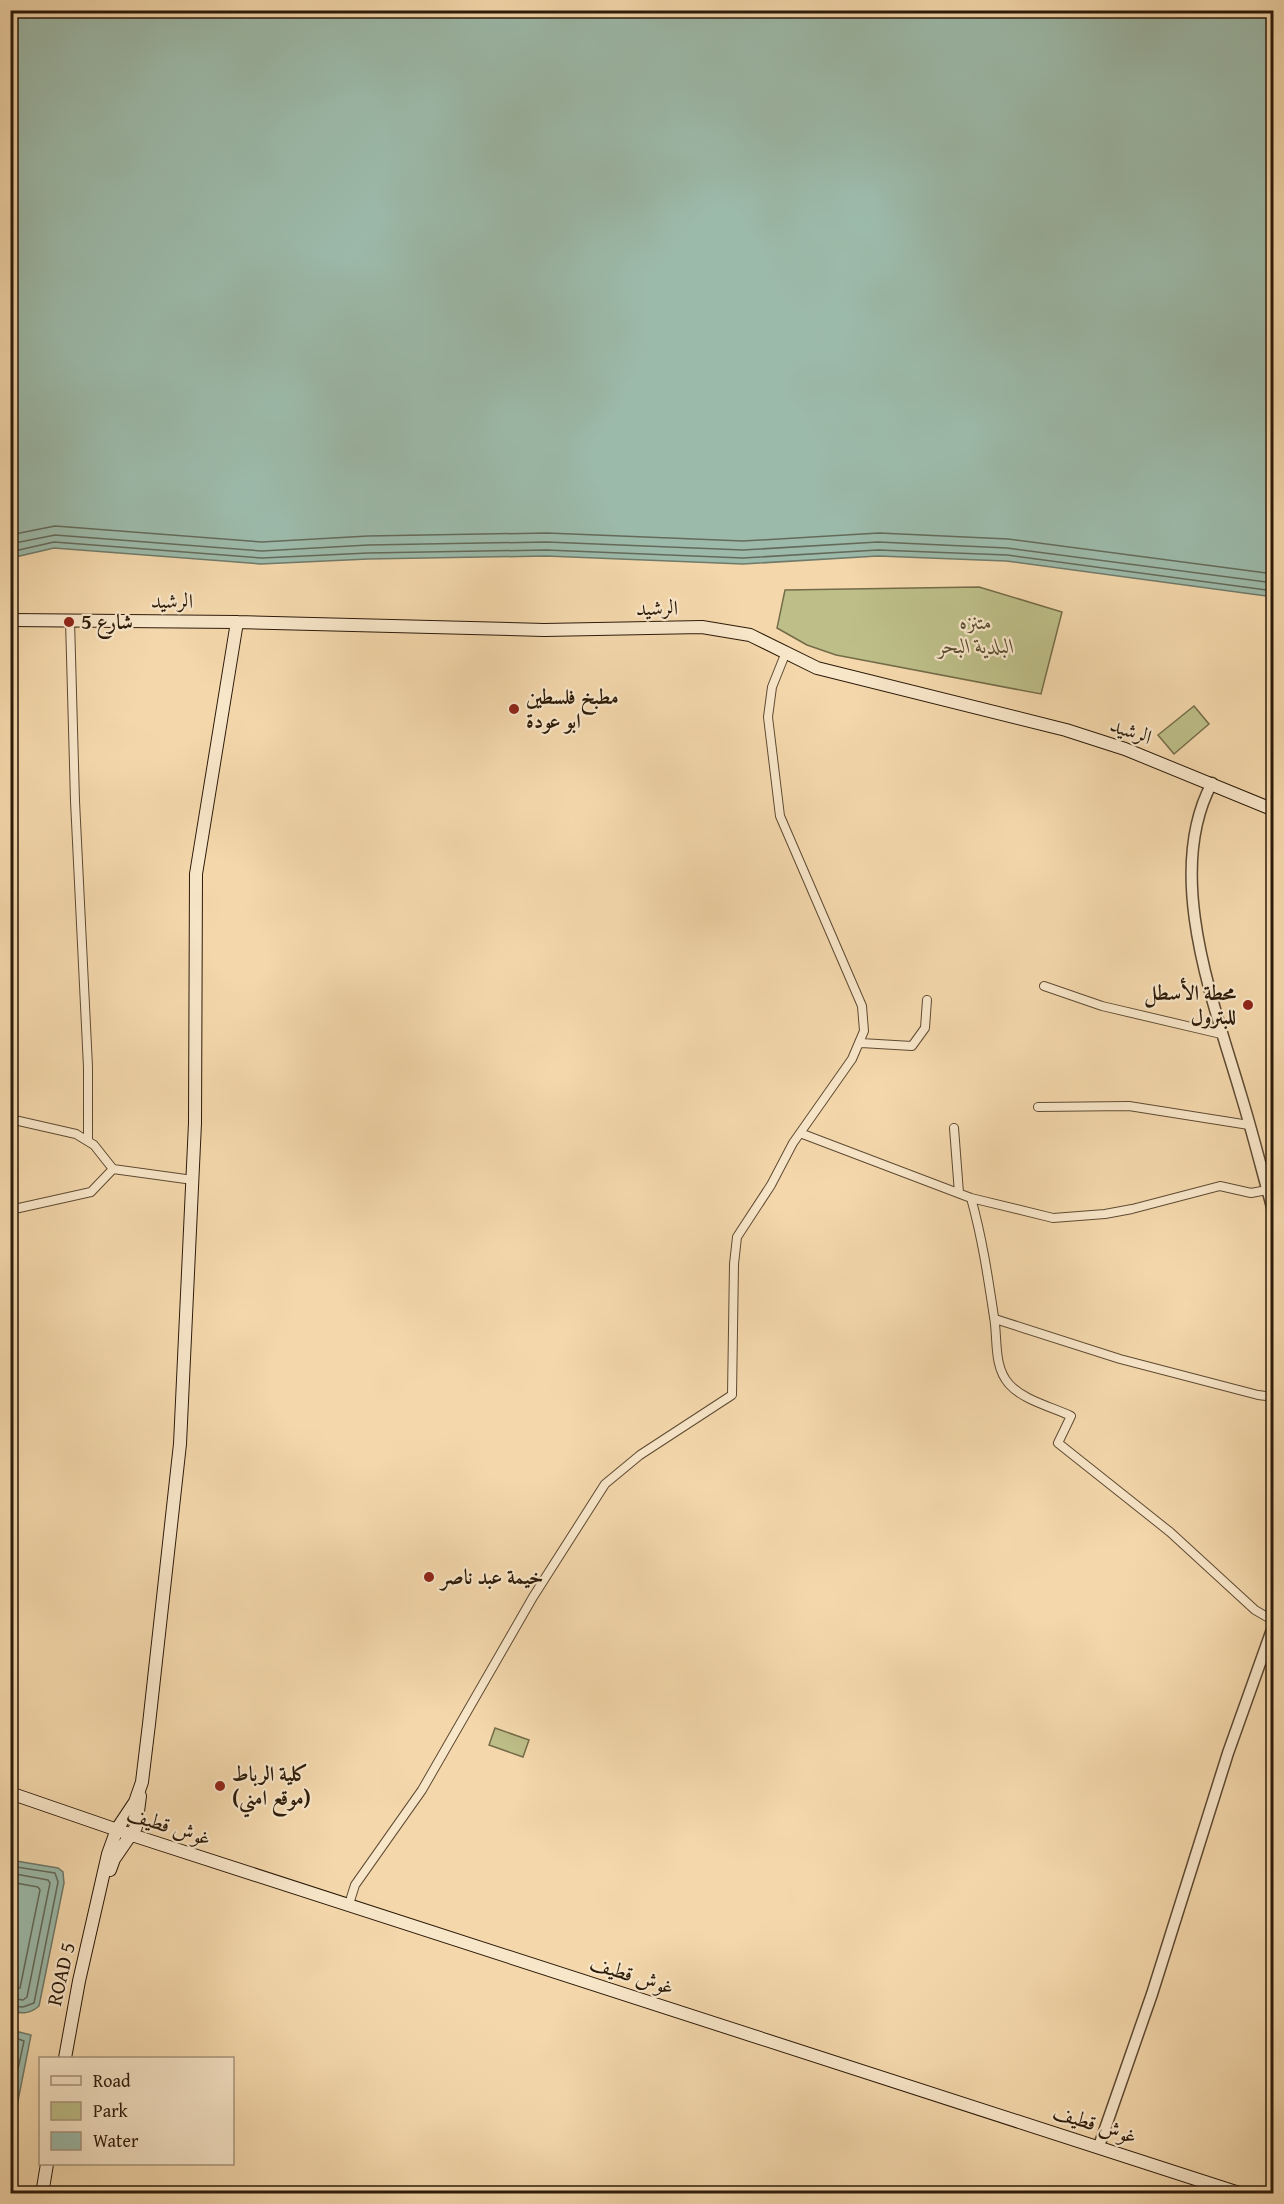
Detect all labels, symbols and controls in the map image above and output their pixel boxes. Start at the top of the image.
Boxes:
street label: الرشيد [151,585,193,616]
street label: الرشيد [636,592,678,623]
place label: شارع 5 [81,606,133,639]
park label: متنزه البلدية البحر [936,606,1015,661]
marker: شارع 5 [62,615,76,629]
place label: مطبخ فلسطين ابو عودة [526,681,619,736]
marker: مطبخ فلسطين ابو عودة [507,702,521,716]
street label: الرشيد [1106,709,1156,752]
place label: محطة الأسطل للبترول [1144,977,1237,1032]
marker: محطة الأسطل للبترول [1241,998,1255,1012]
place label: خيمة عبد ناصر [438,1561,543,1592]
marker: خيمة عبد ناصر [422,1570,436,1584]
place label: كلية الرباط (موقع امني) [232,1758,311,1818]
marker: كلية الرباط (موقع امني) [213,1779,227,1793]
street label: غوش قطيف [123,1797,215,1854]
street label: ROAD 5 [38,1939,83,2009]
street label: غوش قطيف [586,1946,678,2003]
legend [39,2057,234,2165]
text: Road [93,2067,131,2094]
street label: غوش قطيف [1049,2095,1141,2152]
text: Park [93,2097,129,2124]
text: Water [93,2127,139,2154]

